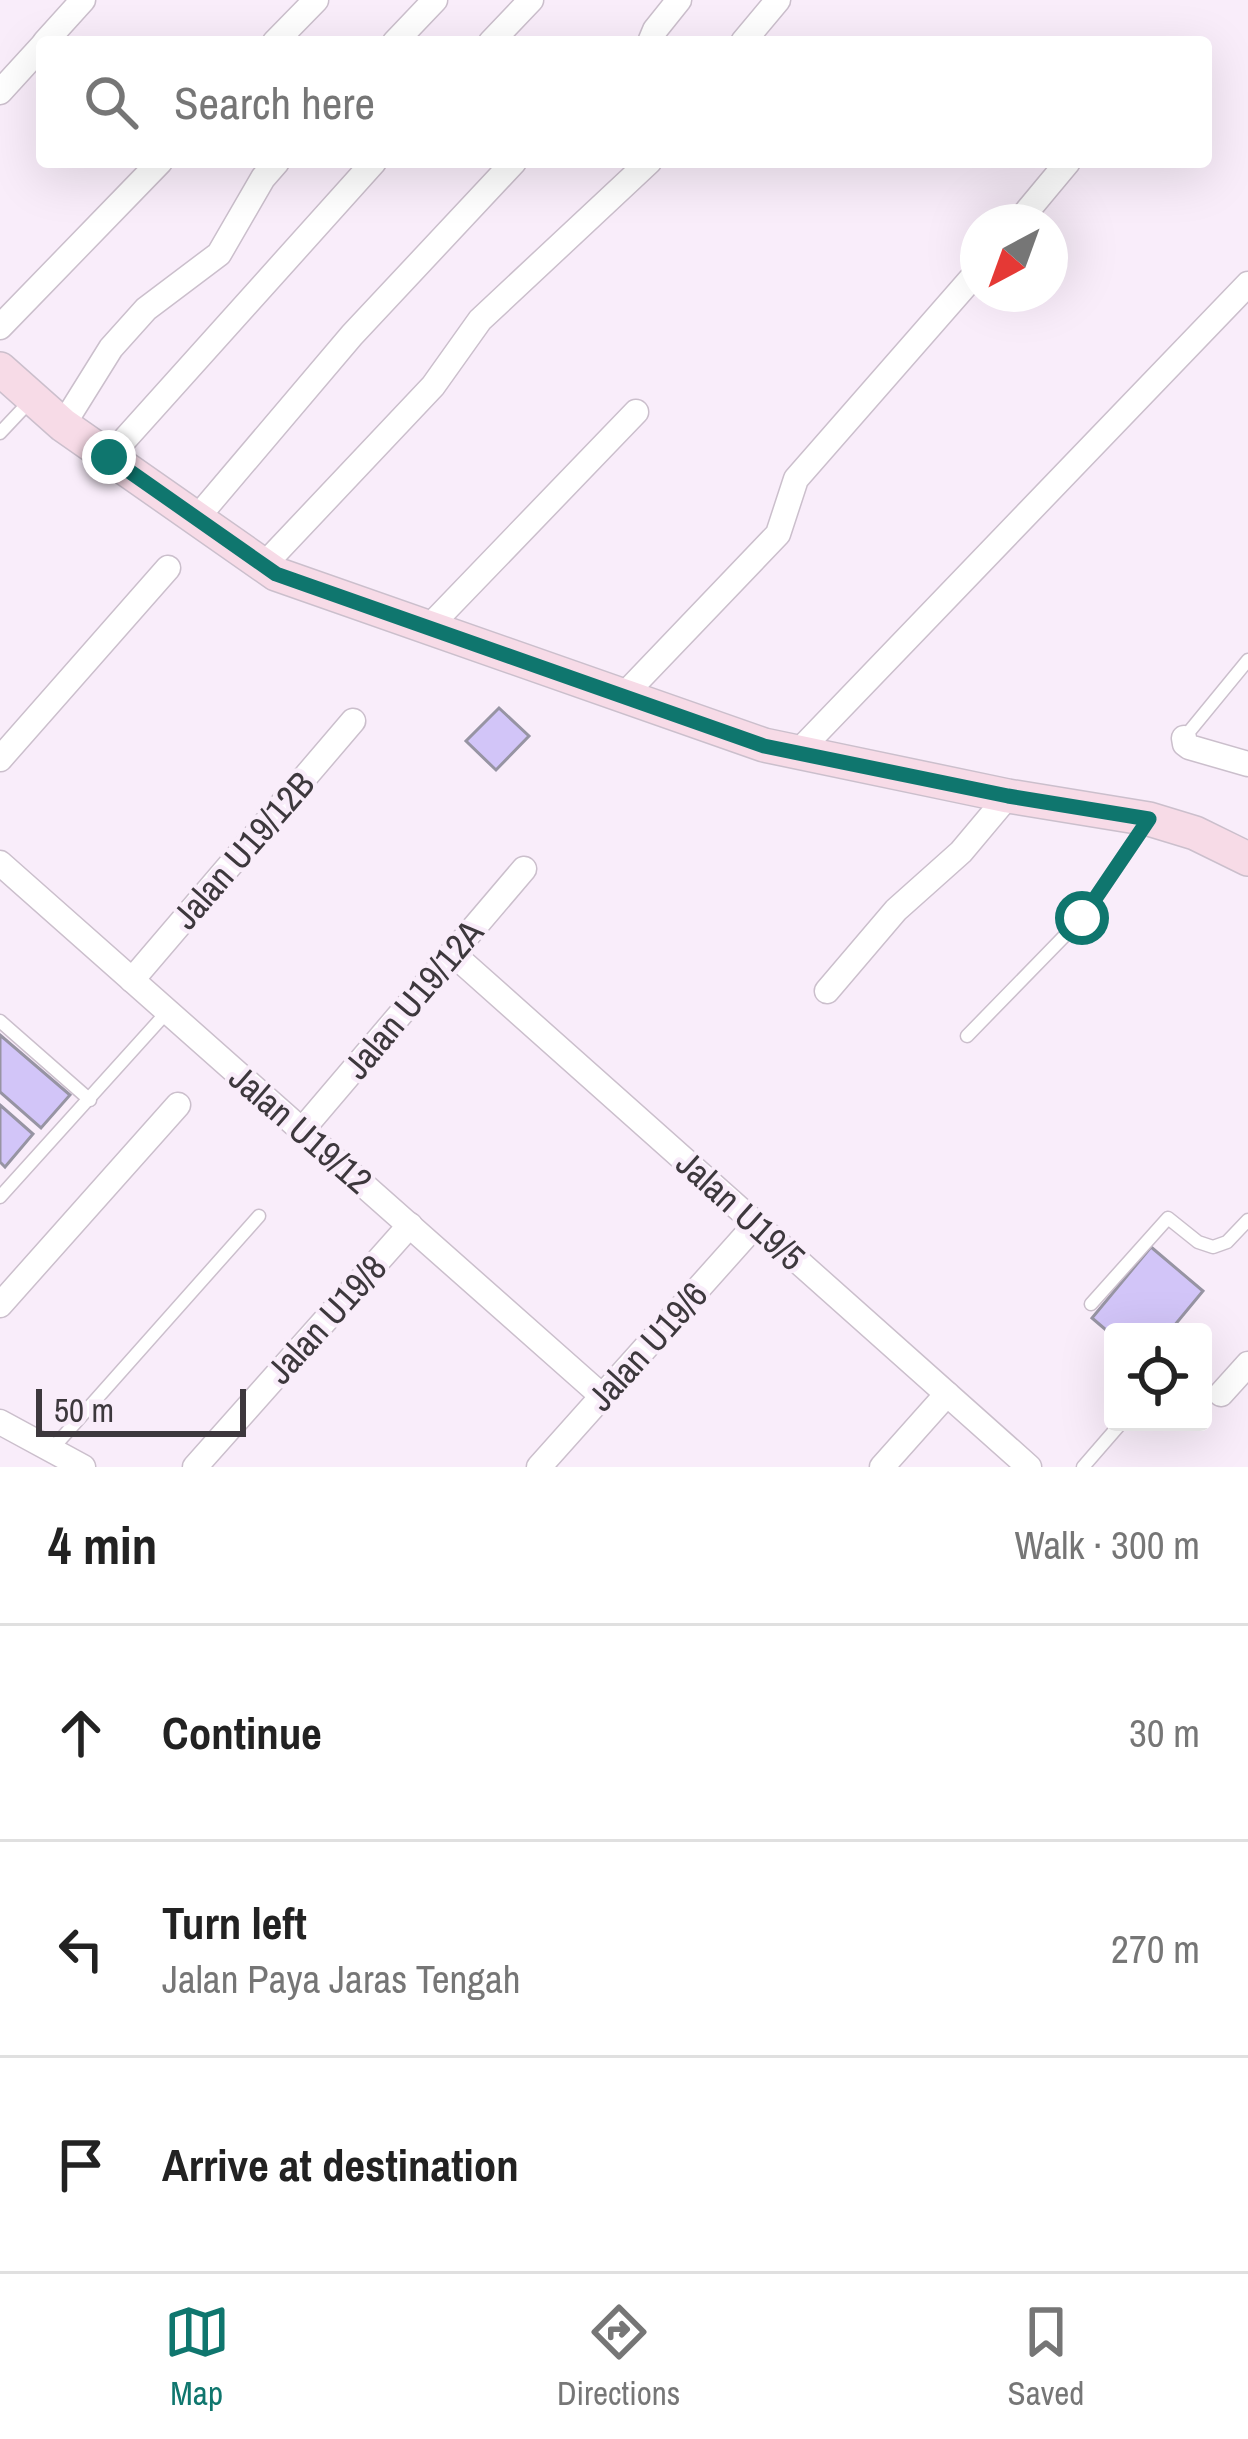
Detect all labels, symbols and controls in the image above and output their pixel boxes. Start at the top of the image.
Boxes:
search box [36,36,1212,168]
icon: search [78,69,144,135]
text: Search here [174,72,375,133]
north arrow [960,204,1068,312]
route end [82,430,136,484]
street label: Jalan U19/12B [161,761,325,939]
route start [1055,891,1109,945]
street label: Jalan U19/12A [332,909,494,1089]
street label: Jalan U19/12 [220,1054,382,1204]
street label: Jalan U19/5 [666,1139,816,1281]
street label: Jalan U19/8 [255,1244,397,1394]
street label: Jalan U19/6 [576,1271,718,1421]
map controls [1104,1323,1212,1431]
button: locate [1104,1323,1212,1431]
scale bar [36,1383,246,1436]
text: 50 m [54,1388,114,1432]
text: 4 min [48,1511,157,1580]
text: Walk · 300 m [1015,1519,1200,1571]
icon: ahead [48,1700,114,1766]
text: Continue [162,1702,322,1763]
text: 30 m [1129,1707,1200,1759]
text: Turn left [162,1892,307,1953]
icon: left [48,1916,114,1982]
text: 270 m [1111,1923,1200,1975]
text: Jalan Paya Jaras Tengah [162,1953,521,2005]
icon: arrive [48,2132,114,2198]
text: Arrive at destination [162,2134,519,2195]
tab: Map [164,2299,230,2415]
tab: Directions [557,2299,680,2415]
tab: Saved [1008,2299,1084,2415]

